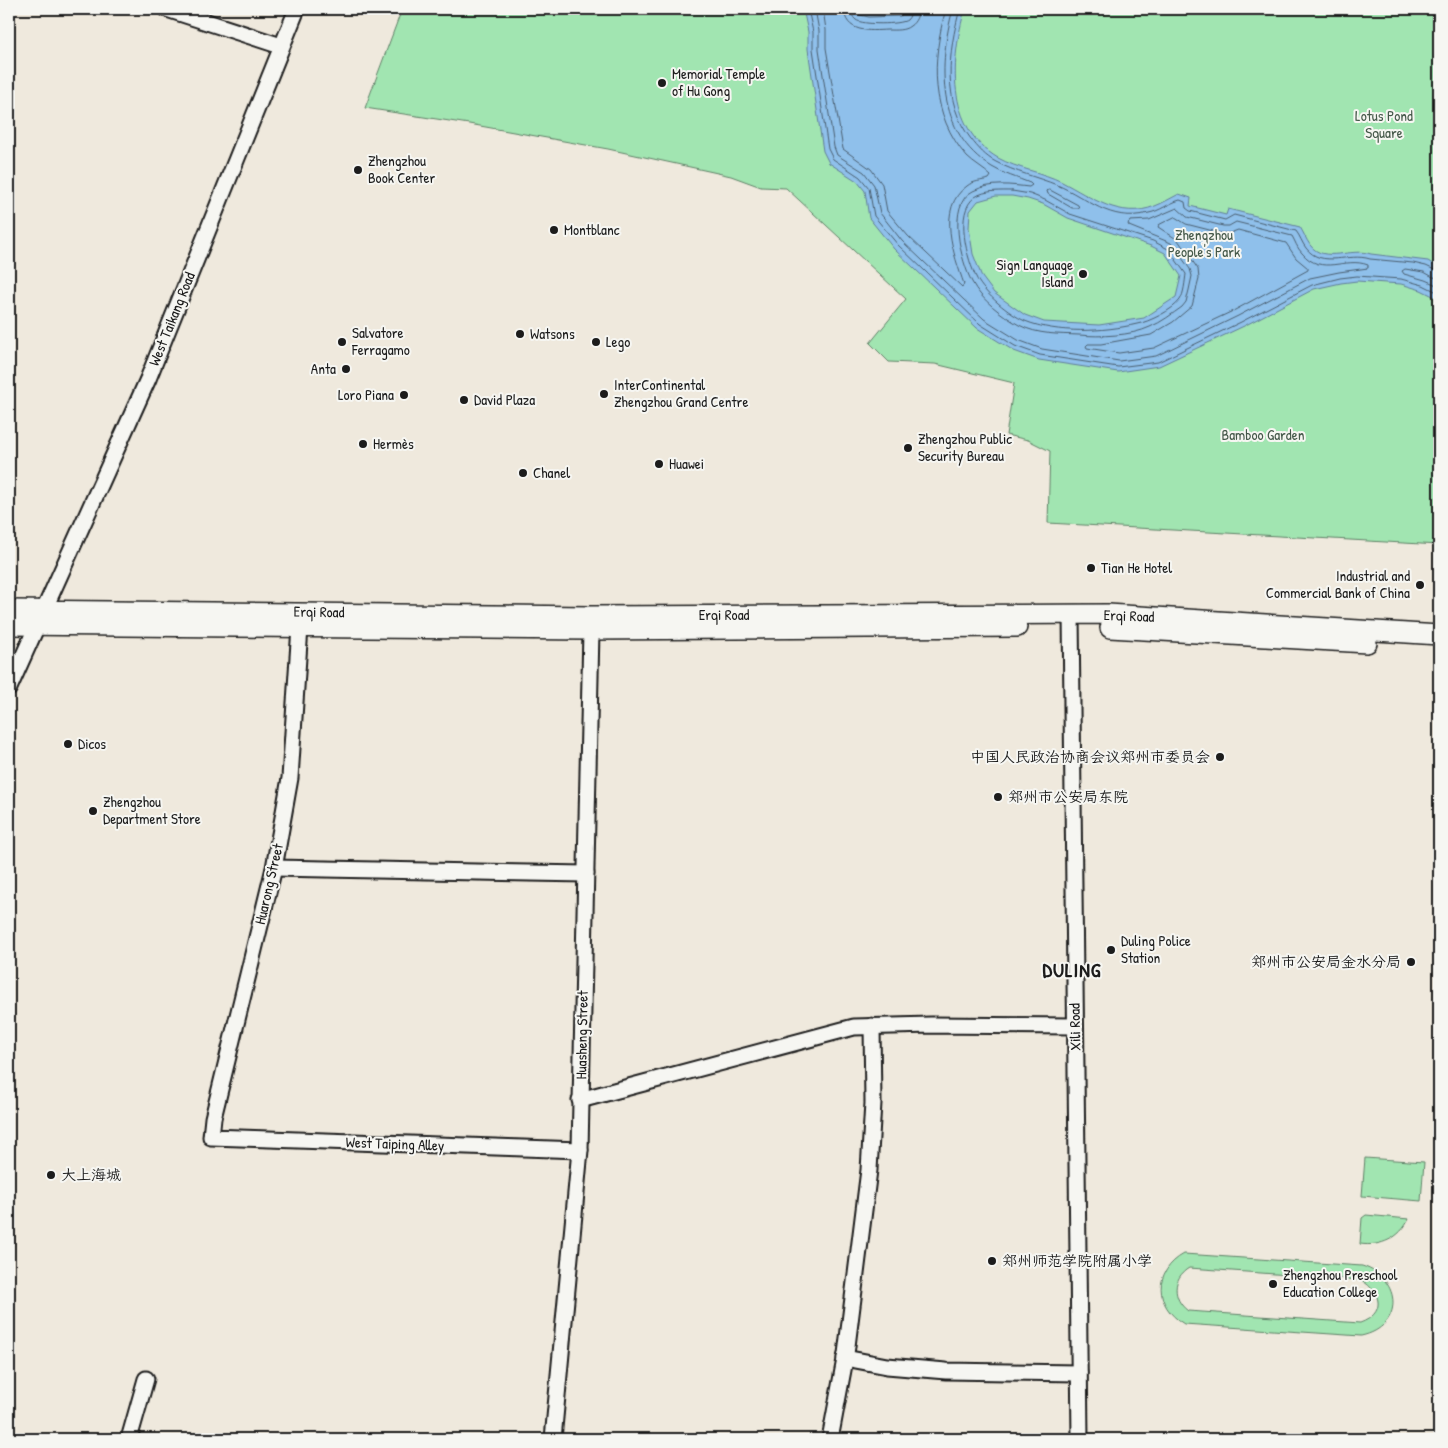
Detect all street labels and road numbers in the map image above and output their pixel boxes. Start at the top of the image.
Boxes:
street label: West Taikang Road [143,269,200,369]
street label: Erqi Road [293,601,345,622]
street label: Erqi Road [699,604,750,625]
street label: Erqi Road [1103,604,1155,627]
street label: Huarong Street [249,840,288,926]
street label: Huasheng Street [570,990,593,1080]
street label: Xili Road [1064,1003,1085,1051]
street label: West Taiping Alley [345,1131,445,1156]

